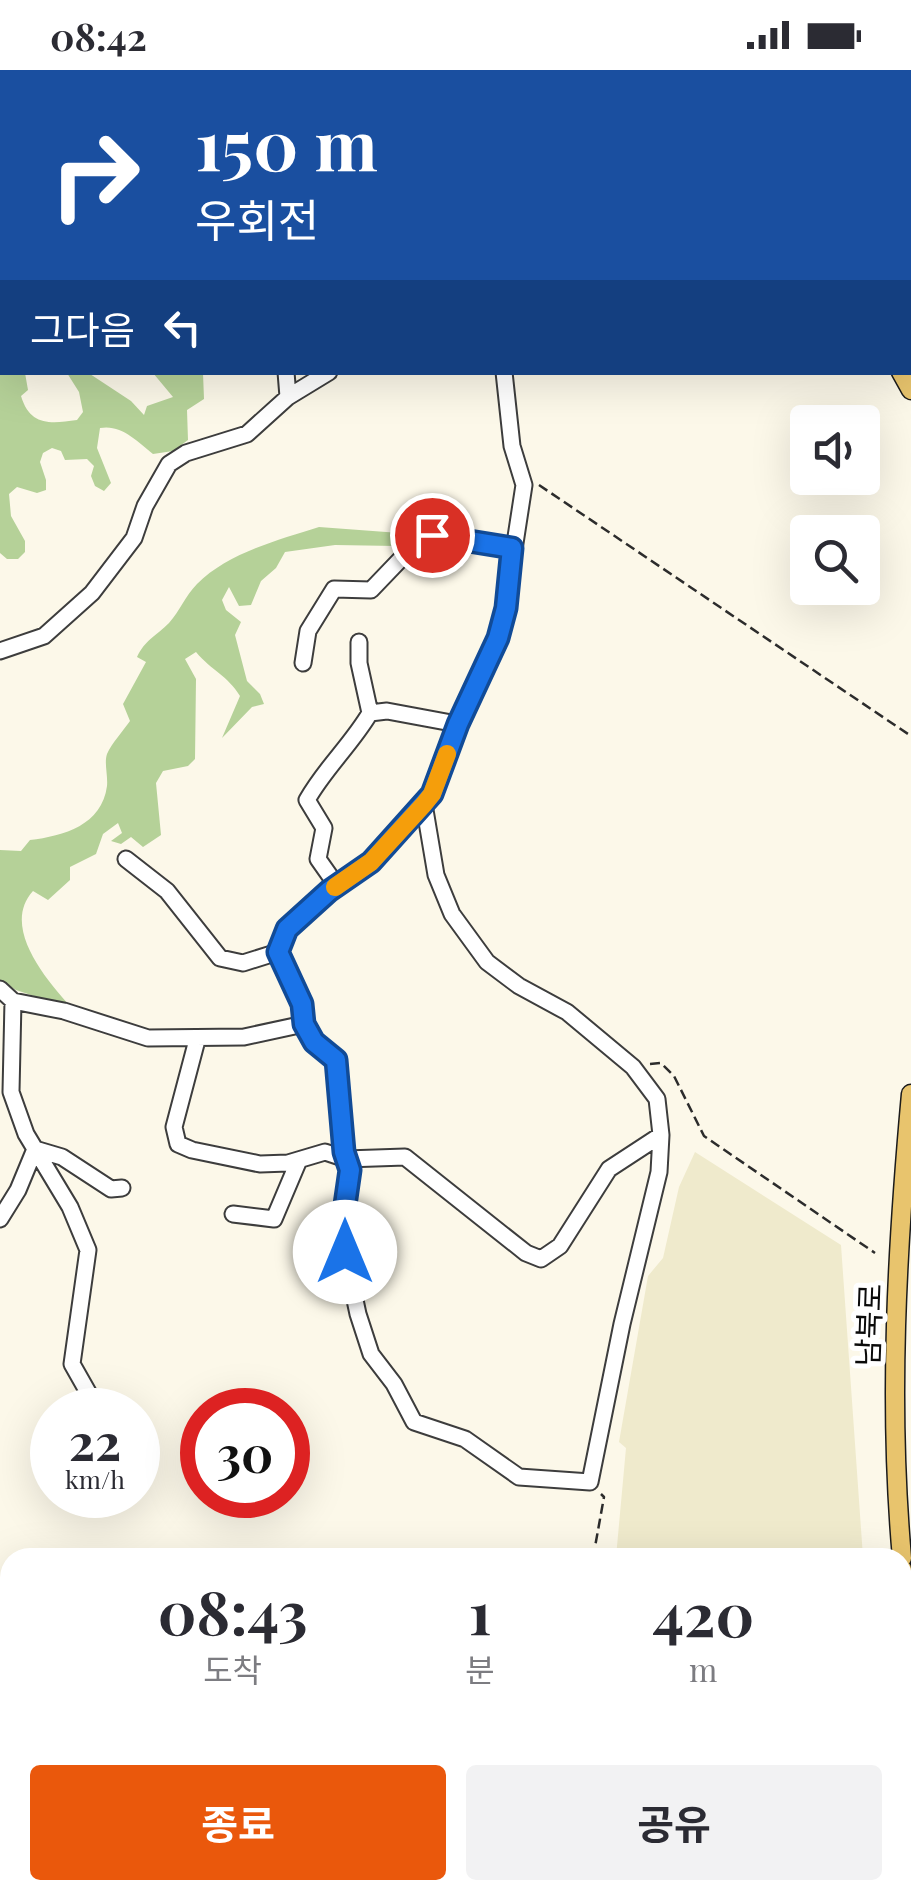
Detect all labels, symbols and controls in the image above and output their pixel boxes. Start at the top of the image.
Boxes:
text: 08:42 [50,10,147,61]
text: 150 m [195,95,378,189]
icon: right [30,110,160,240]
text: 우회전 [195,188,319,248]
icon: left [155,300,210,355]
text: 그다음 [30,303,135,354]
map controls [790,405,880,605]
button: sound [790,405,880,495]
pin [390,493,475,578]
icon: arrive [405,508,460,563]
button: search [790,515,880,605]
position arrow [293,1200,397,1304]
street label: 남북로 [847,1283,889,1367]
speed limit sign: 30 [180,1388,310,1518]
text: 22 [69,1407,121,1474]
text: km/h [65,1462,125,1495]
text: 08:43 [158,1570,307,1650]
text: 1 [468,1570,491,1650]
text: 420 [652,1572,754,1652]
text: 도착 [203,1647,262,1690]
text: 분 [465,1647,495,1690]
text: m [689,1647,718,1690]
button: 종료 [30,1765,446,1880]
button: 공유 [466,1765,882,1880]

